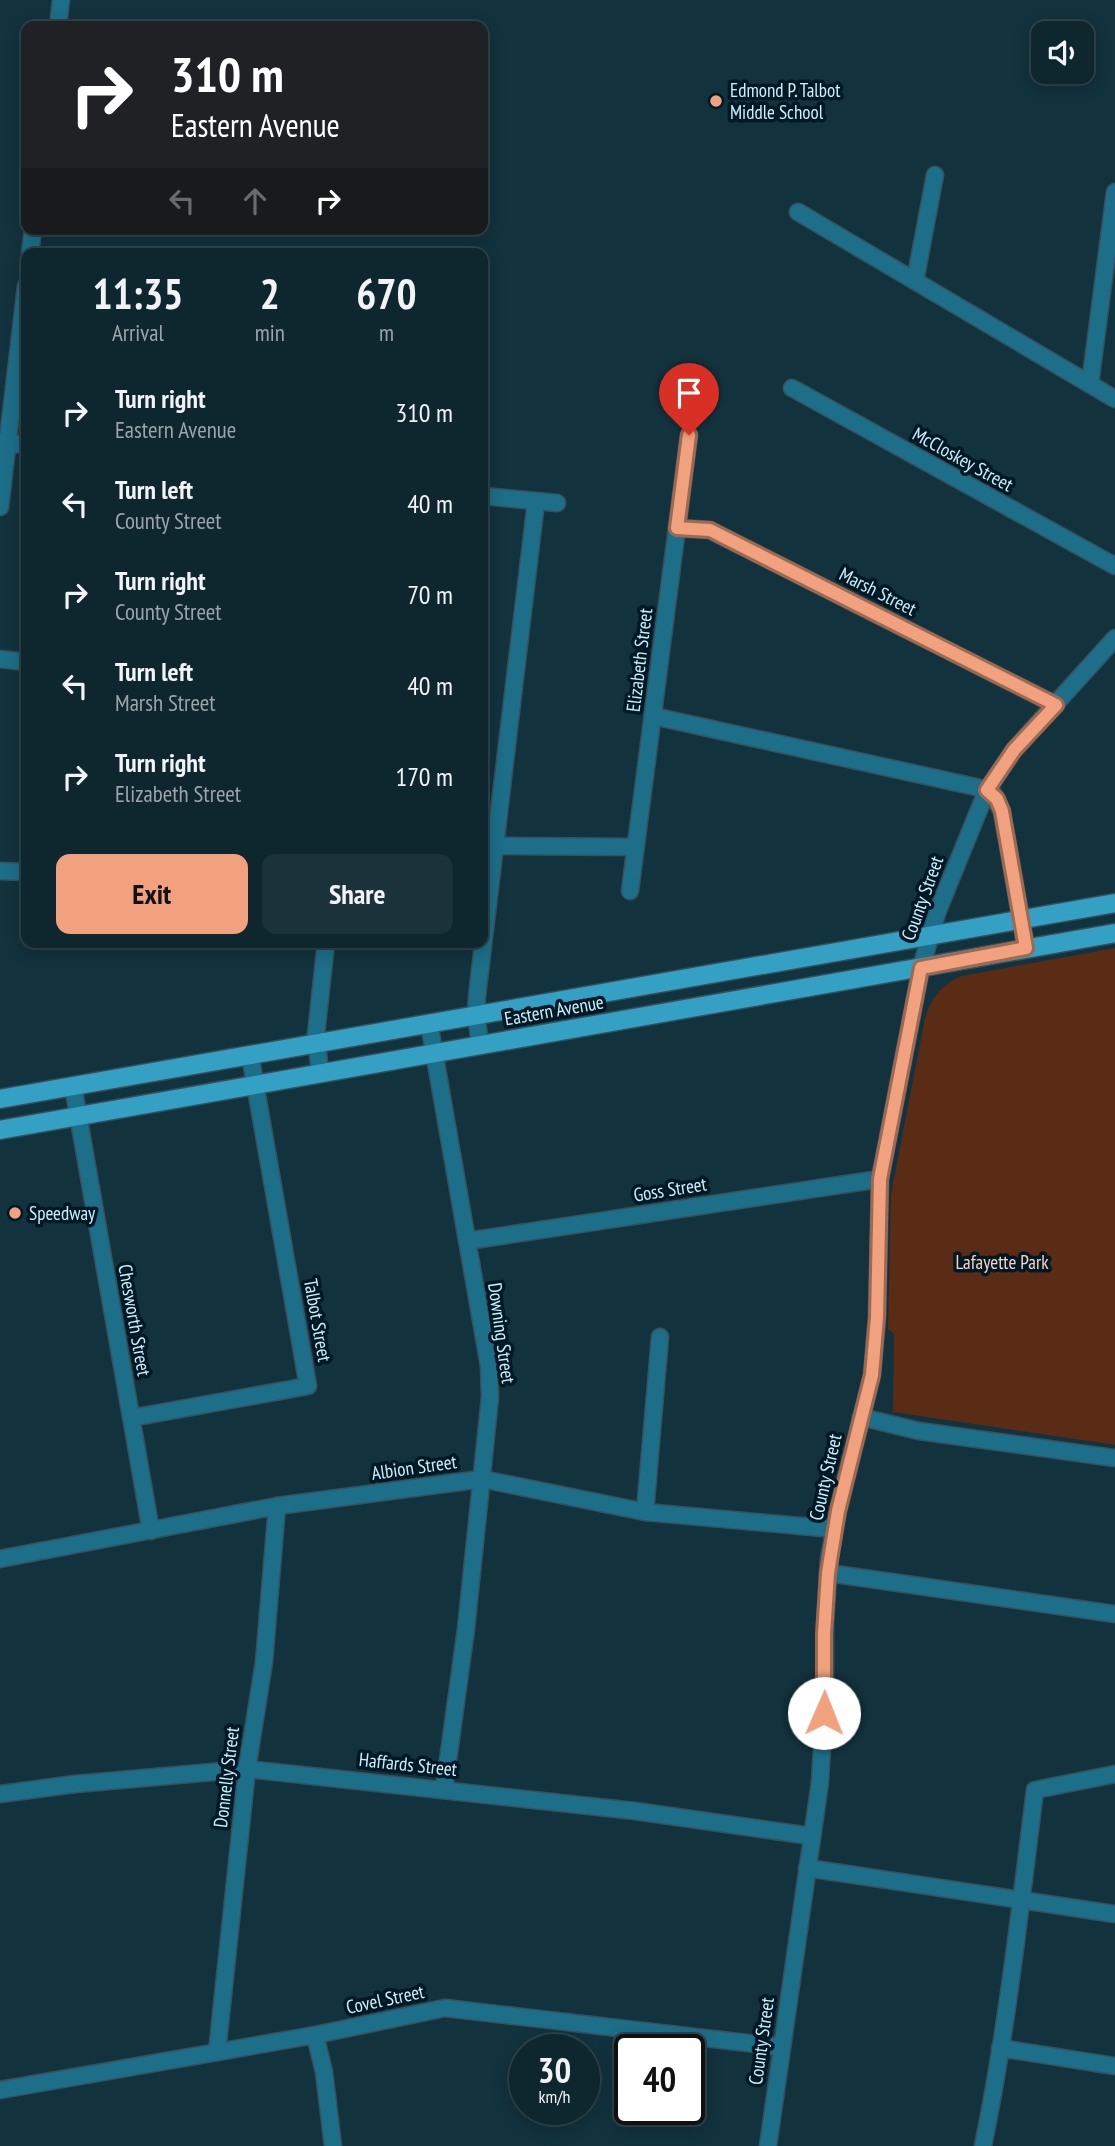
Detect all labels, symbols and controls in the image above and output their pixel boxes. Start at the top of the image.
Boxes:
map controls [1031,21,1094,84]
button: sound [1031,21,1094,84]
text: 310 m [171,42,284,106]
icon: right [56,49,147,140]
place label: Edmond P. Talbot Middle School [730,78,841,124]
marker: Edmond P. Talbot Middle School [708,93,724,109]
text: Eastern Avenue [171,104,340,146]
icon: left [163,182,201,220]
icon: ahead [236,182,274,220]
icon: right [309,182,347,220]
text: 11:35 [92,266,183,321]
text: 2 [260,266,280,321]
text: 670 [356,266,417,321]
text: Arrival [112,318,164,347]
text: min [255,318,285,347]
text: m [379,318,394,347]
pin [659,363,719,435]
icon: arrive [670,374,708,412]
text: Turn right [115,382,206,415]
icon: right [56,394,94,432]
text: 310 m [395,396,453,429]
text: Eastern Avenue [115,415,236,444]
street label: McCloskey Street [909,422,1018,497]
text: Turn left [115,473,193,506]
icon: left [56,485,94,523]
text: 40 m [407,487,453,520]
text: County Street [115,506,222,535]
street label: Marsh Street [836,561,921,621]
text: Turn right [115,564,206,597]
icon: right [56,576,94,614]
text: 70 m [407,578,453,611]
text: County Street [115,597,222,626]
street label: Elizabeth Street [621,606,657,713]
text: Turn left [115,655,193,688]
icon: left [56,667,94,705]
text: 40 m [407,669,453,702]
text: Marsh Street [115,688,216,717]
text: Turn right [115,746,206,779]
icon: right [56,758,94,796]
text: 170 m [395,760,453,793]
text: Elizabeth Street [115,779,241,808]
street label: County Street [896,852,949,943]
button: Exit [56,854,248,934]
button: Share [262,854,453,934]
street label: Eastern Avenue [503,989,606,1031]
street label: Goss Street [632,1171,709,1207]
place label: Speedway [29,1201,96,1225]
marker: Speedway [7,1205,23,1221]
park label: Lafayette Park [955,1250,1049,1274]
street label: Chesworth Street [113,1262,157,1379]
street label: Talbot Street [299,1277,337,1364]
street label: Downing Street [483,1281,521,1386]
street label: County Street [803,1431,847,1523]
street label: Albion Street [370,1449,459,1485]
position arrow [787,1676,861,1750]
street label: Donnelly Street [208,1724,244,1829]
street label: Haffards Street [358,1747,459,1781]
street label: Covel Street [344,1979,427,2019]
street label: County Street [743,1995,779,2086]
speed limit sign: 40 [614,2034,705,2125]
text: 30 [538,2047,571,2093]
text: km/h [539,2085,570,2108]

